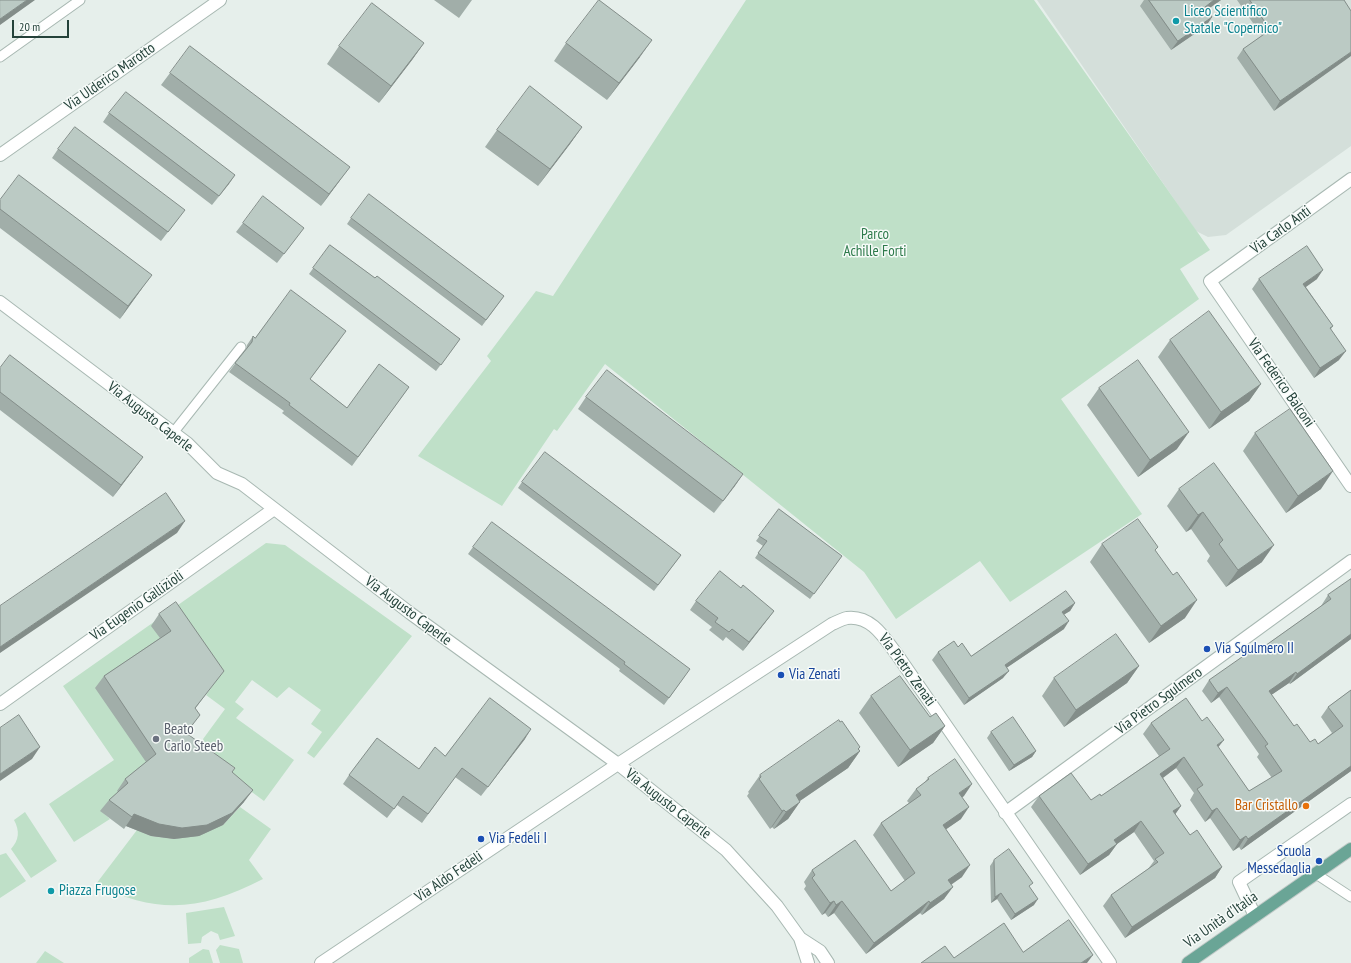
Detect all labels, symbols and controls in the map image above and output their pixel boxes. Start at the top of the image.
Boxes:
place label: Liceo Scientifico Statale "Copernico" [1184,3,1282,38]
scale bar [14,12,71,38]
marker: Liceo Scientifico Statale "Copernico" [1171,16,1181,26]
text: 20 m [19,19,40,34]
street label: Via Ulderico Marotto [61,39,159,115]
street label: Via Carlo Anti [1247,202,1315,258]
park label: Parco Achille Forti [843,226,907,261]
street label: Via Federico Balconi [1244,335,1318,431]
street label: Via Augusto Caperle [104,378,196,456]
street label: Via Eugenio Gallizioli [87,567,187,645]
street label: Via Augusto Caperle [361,573,455,649]
street label: Via Pietro Zenati [875,630,939,710]
place label: Via Sgulmero II [1215,640,1294,658]
marker: Via Sgulmero II [1202,644,1212,654]
street label: Via Pietro Sgulmero [1112,663,1206,739]
place label: Via Zenati [789,666,841,684]
marker: Via Zenati [776,670,786,680]
place label: Beato Carlo Steeb [164,721,223,756]
marker: Beato Carlo Steeb [151,734,161,744]
street label: Via Augusto Caperle [622,765,714,843]
place label: Bar Cristallo [1235,797,1298,815]
marker: Bar Cristallo [1301,801,1311,811]
place label: Via Fedeli I [489,830,547,848]
marker: Via Fedeli I [476,834,486,844]
place label: Scuola Messedaglia [1247,843,1311,878]
street label: Via Aldo Fedeli [412,848,486,906]
marker: Scuola Messedaglia [1314,856,1324,866]
place label: Piazza Frugose [59,882,136,900]
marker: Piazza Frugose [46,886,56,896]
street label: Via Unità d'Italia [1181,888,1261,952]

